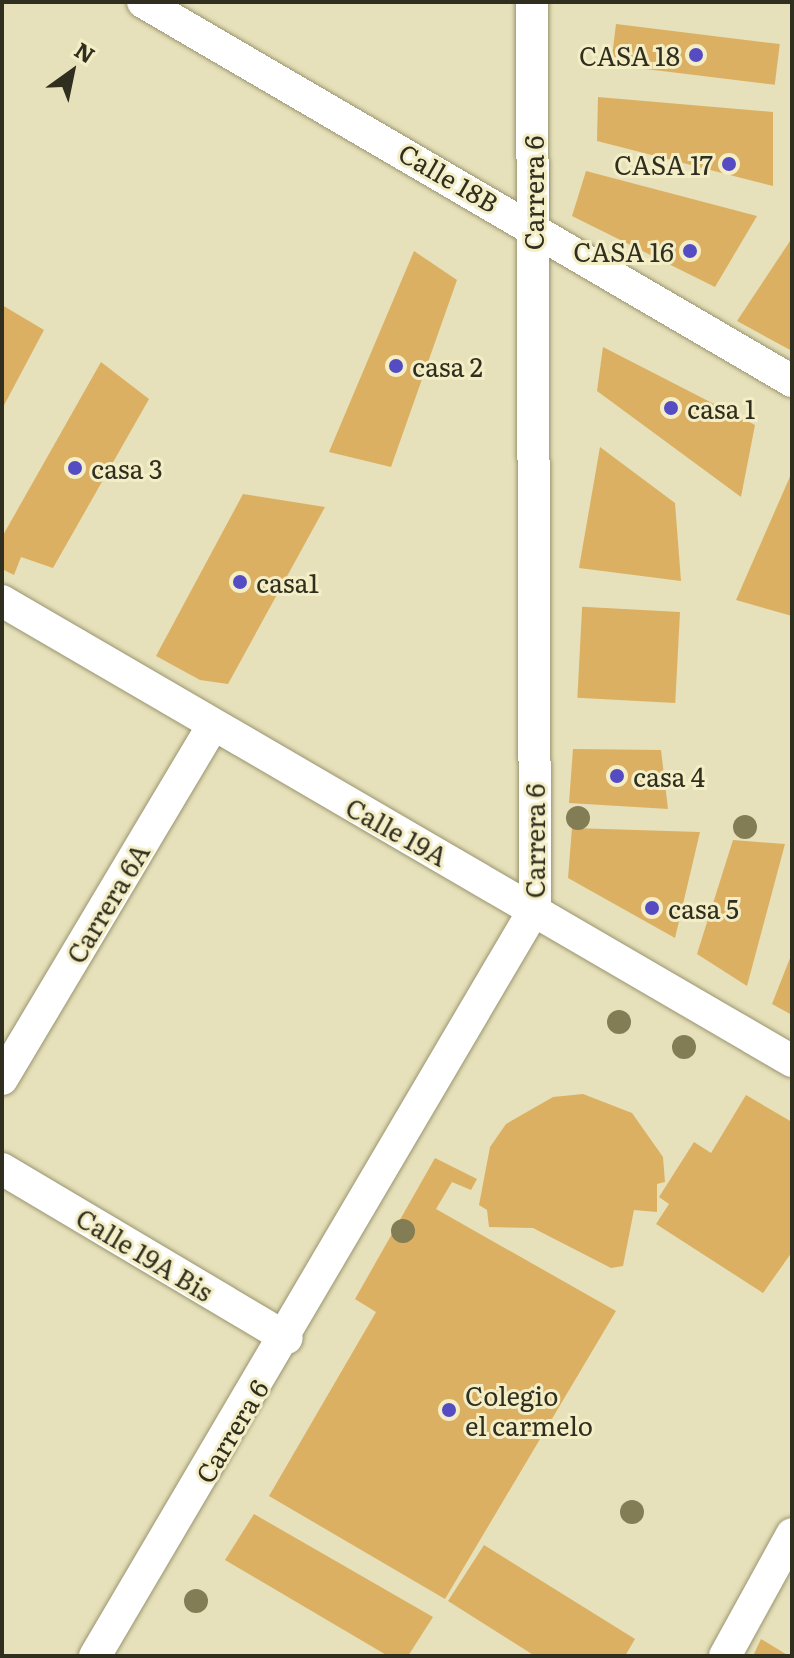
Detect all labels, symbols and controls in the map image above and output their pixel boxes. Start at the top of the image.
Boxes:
north arrow [32,32,112,112]
text: N [69,33,102,70]
place label: CASA 18 [579,39,680,71]
marker: CASA 18 [687,46,705,64]
street label: Calle 18B [394,136,504,218]
street label: Carrera 6 [517,136,549,250]
place label: CASA 17 [614,148,713,180]
marker: CASA 17 [720,155,738,173]
place label: CASA 16 [573,235,674,267]
marker: CASA 16 [681,242,699,260]
place label: casa 2 [412,350,483,382]
marker: casa 2 [387,357,405,375]
place label: casa 1 [687,392,755,424]
marker: casa 1 [662,399,680,417]
place label: casa 3 [91,452,163,484]
marker: casa 3 [66,459,84,477]
place label: casa1 [256,566,319,598]
marker: casa1 [231,573,249,591]
place label: casa 4 [633,760,705,792]
marker: casa 4 [608,767,626,785]
street label: Carrera 6 [518,784,550,898]
street label: Calle 19A [341,790,453,872]
street label: Carrera 6A [59,838,155,968]
place label: casa 5 [668,892,739,924]
marker: casa 5 [643,899,661,917]
street label: Calle 19A Bis [71,1201,219,1307]
street label: Carrera 6 [188,1374,274,1488]
place label: Colegio el carmelo [465,1379,593,1440]
marker: Colegio el carmelo [440,1401,458,1419]

